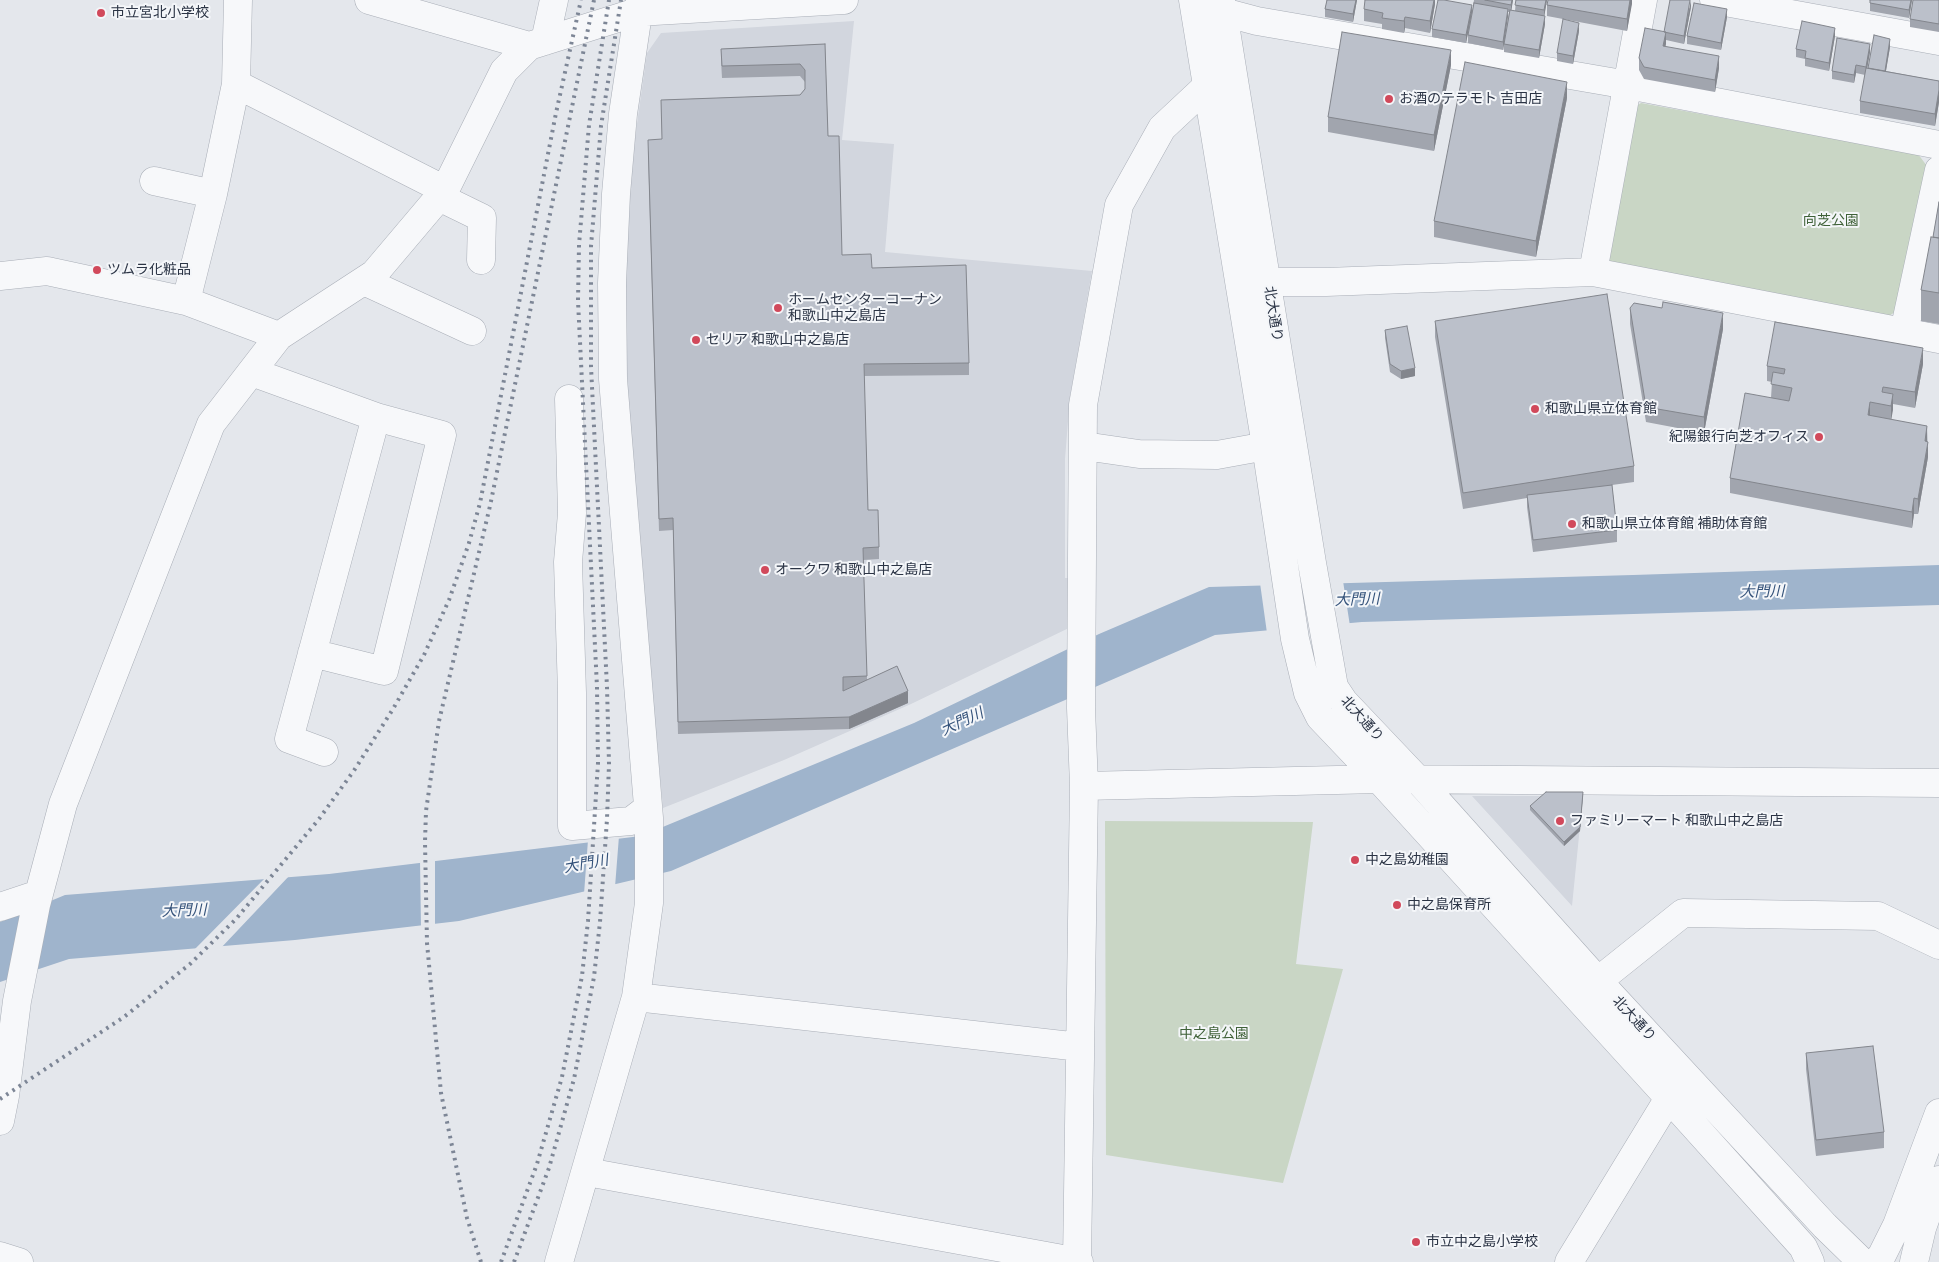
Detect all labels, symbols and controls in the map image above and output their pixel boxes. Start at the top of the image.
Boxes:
place label: 市立宮北小学校 [111,5,209,21]
marker: 市立宮北小学校 [95,7,107,19]
place label: お酒のテラモト 吉田店 [1399,91,1542,107]
marker: お酒のテラモト 吉田店 [1383,93,1395,105]
park label: 向芝公園 [1803,213,1859,229]
place label: ツムラ化粧品 [107,262,191,278]
marker: ツムラ化粧品 [91,264,103,276]
street label: 北大通り [1260,285,1286,343]
place label: ホームセンターコーナン 和歌山中之島店 [788,292,942,324]
marker: ホームセンターコーナン 和歌山中之島店 [772,302,784,314]
place label: セリア 和歌山中之島店 [706,332,849,348]
marker: セリア 和歌山中之島店 [690,334,702,346]
place label: 和歌山県立体育館 [1545,401,1657,417]
marker: 和歌山県立体育館 [1529,403,1541,415]
place label: 紀陽銀行向芝オフィス [1669,429,1809,445]
marker: 紀陽銀行向芝オフィス [1813,431,1825,443]
place label: 和歌山県立体育館 補助体育館 [1582,516,1767,532]
marker: 和歌山県立体育館 補助体育館 [1566,518,1578,530]
place label: オークワ 和歌山中之島店 [775,562,932,578]
marker: オークワ 和歌山中之島店 [759,564,771,576]
water label: 大門川 [1739,583,1785,601]
water label: 大門川 [1334,590,1380,610]
street label: 北大通り [1337,693,1387,745]
water label: 大門川 [938,704,986,740]
place label: ファミリーマート 和歌山中之島店 [1570,813,1783,829]
marker: ファミリーマート 和歌山中之島店 [1554,815,1566,827]
water label: 大門川 [562,851,610,877]
place label: 中之島幼稚園 [1365,852,1449,868]
marker: 中之島幼稚園 [1349,854,1361,866]
place label: 中之島保育所 [1407,897,1491,913]
marker: 中之島保育所 [1391,899,1403,911]
water label: 大門川 [161,901,207,921]
street label: 北大通り [1609,993,1659,1045]
park label: 中之島公園 [1179,1026,1249,1042]
place label: 市立中之島小学校 [1426,1234,1538,1250]
marker: 市立中之島小学校 [1410,1236,1422,1248]

